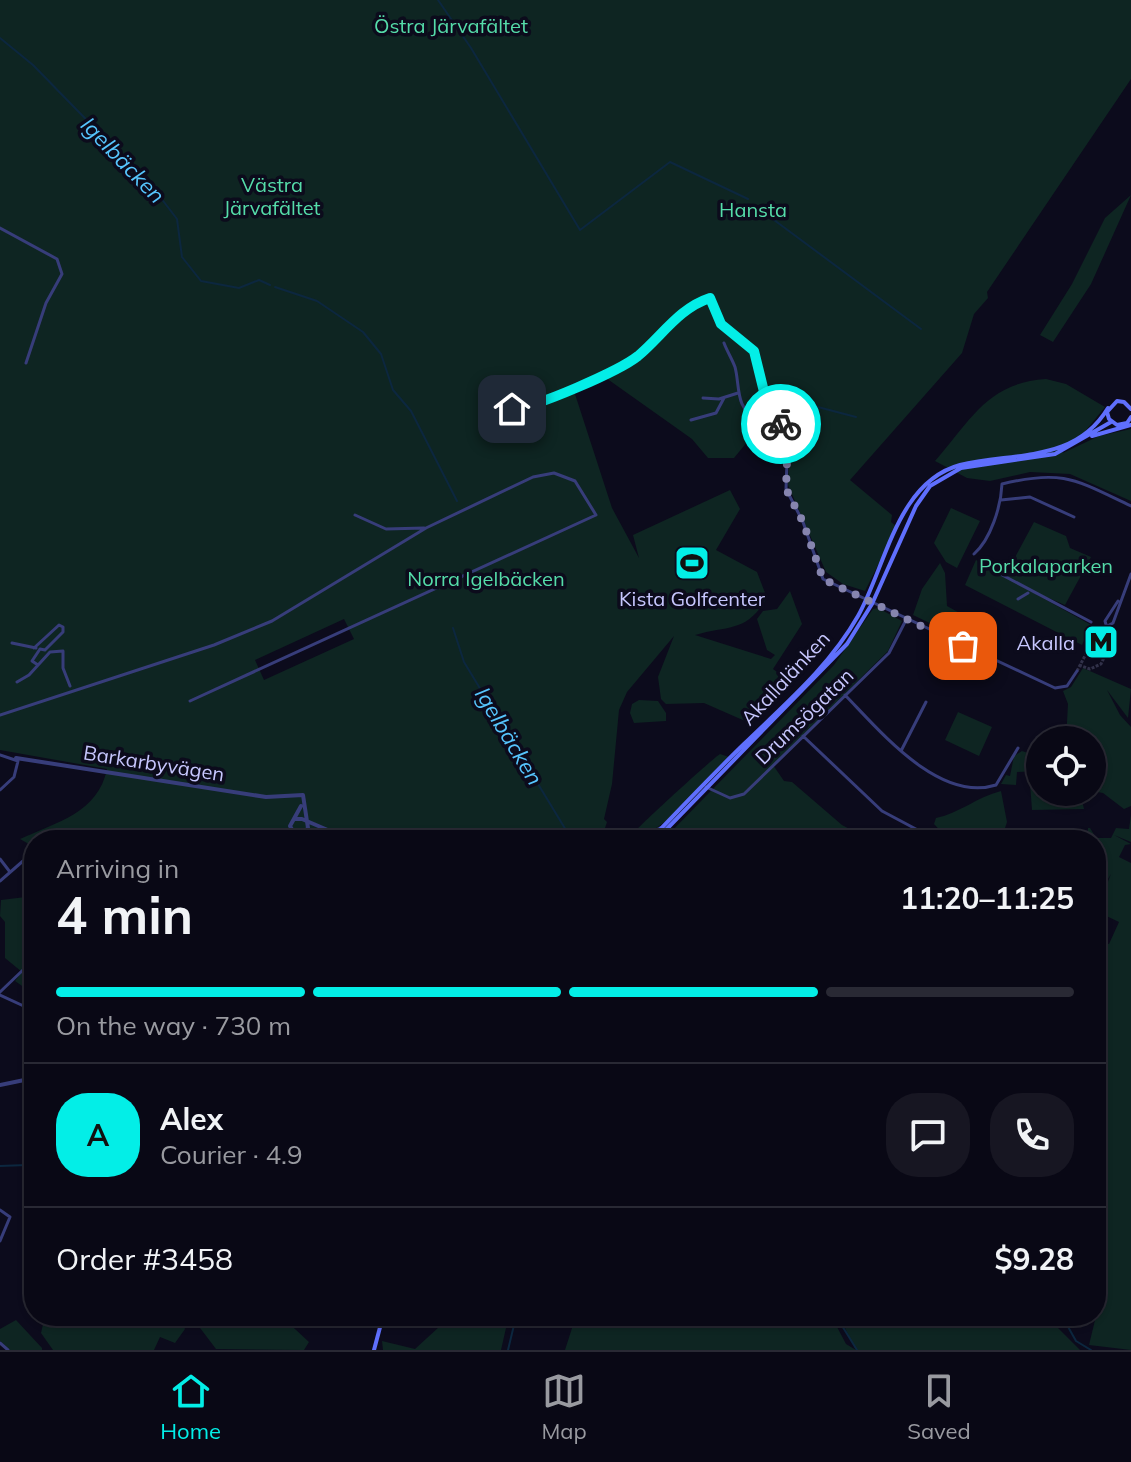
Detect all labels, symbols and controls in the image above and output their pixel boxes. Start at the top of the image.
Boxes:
park label: Östra Järvafältet [374,13,528,38]
water label: Igelbäcken [75,111,171,209]
park label: Västra Järvafältet [223,172,321,220]
park label: Hansta [719,197,787,222]
pin [478,375,546,443]
courier [741,384,821,464]
icon: home [490,387,534,431]
icon: bike [759,402,803,446]
sports icon: Kista Golfcenter [673,544,711,582]
park label: Porkalaparken [979,553,1113,578]
park label: Norra Igelbäcken [407,566,565,591]
place label: Kista Golfcenter [619,586,766,611]
pin [929,612,997,680]
metro station icon: Akalla [1082,623,1120,661]
icon: bag [941,624,985,668]
street label: Akallalänken [735,626,835,730]
place label: Akalla [1017,630,1075,655]
street label: Drumsögatan [749,663,859,769]
water label: Igelbäcken [469,682,549,790]
map controls [1026,726,1106,806]
button: locate [1026,726,1106,806]
street label: Barkarbyvägen [82,740,226,786]
text: Arriving in [56,852,179,885]
text: 11:20–11:25 [900,879,1074,917]
text: 4 min [56,882,193,947]
text: On the way · 730 m [56,1009,291,1042]
button: chat [886,1093,970,1177]
button: phone [990,1093,1074,1177]
text: Alex [160,1100,223,1138]
text: A [87,1116,109,1154]
text: Courier · 4.9 [160,1138,303,1171]
text: Order #3458 [56,1240,233,1278]
text: $9.28 [995,1240,1074,1278]
tab: Home [160,1369,221,1445]
tab: Map [541,1369,587,1445]
tab: Saved [907,1369,971,1445]

